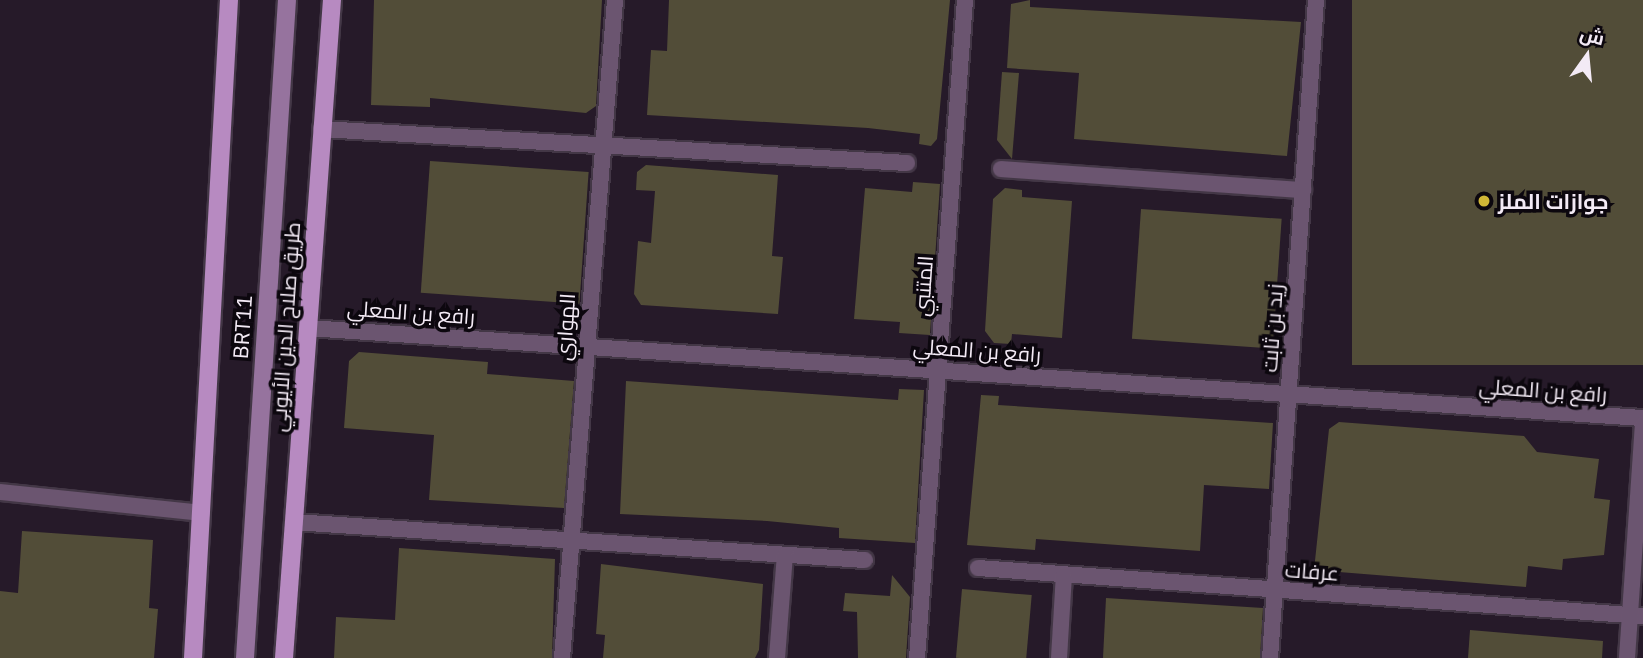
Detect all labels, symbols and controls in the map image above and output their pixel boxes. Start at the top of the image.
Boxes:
north arrow [1552,21,1622,91]
text: ش [1578,21,1607,50]
place label: جوازات الملز [1498,188,1608,214]
marker: جوازات الملز [1476,193,1492,209]
street label: طريق صلاح الدين الأيوبي [265,221,305,433]
street label: المتنبي [908,255,938,317]
street label: زيد بن ثابت [1256,283,1288,373]
street label: الهواري [550,292,580,362]
street label: BRT11 [227,294,257,360]
street label: رافع بن المعلي [346,295,476,329]
street label: رافع بن المعلي [912,333,1042,367]
street label: رافع بن المعلي [1478,373,1608,407]
street label: عرفات [1284,557,1340,585]

